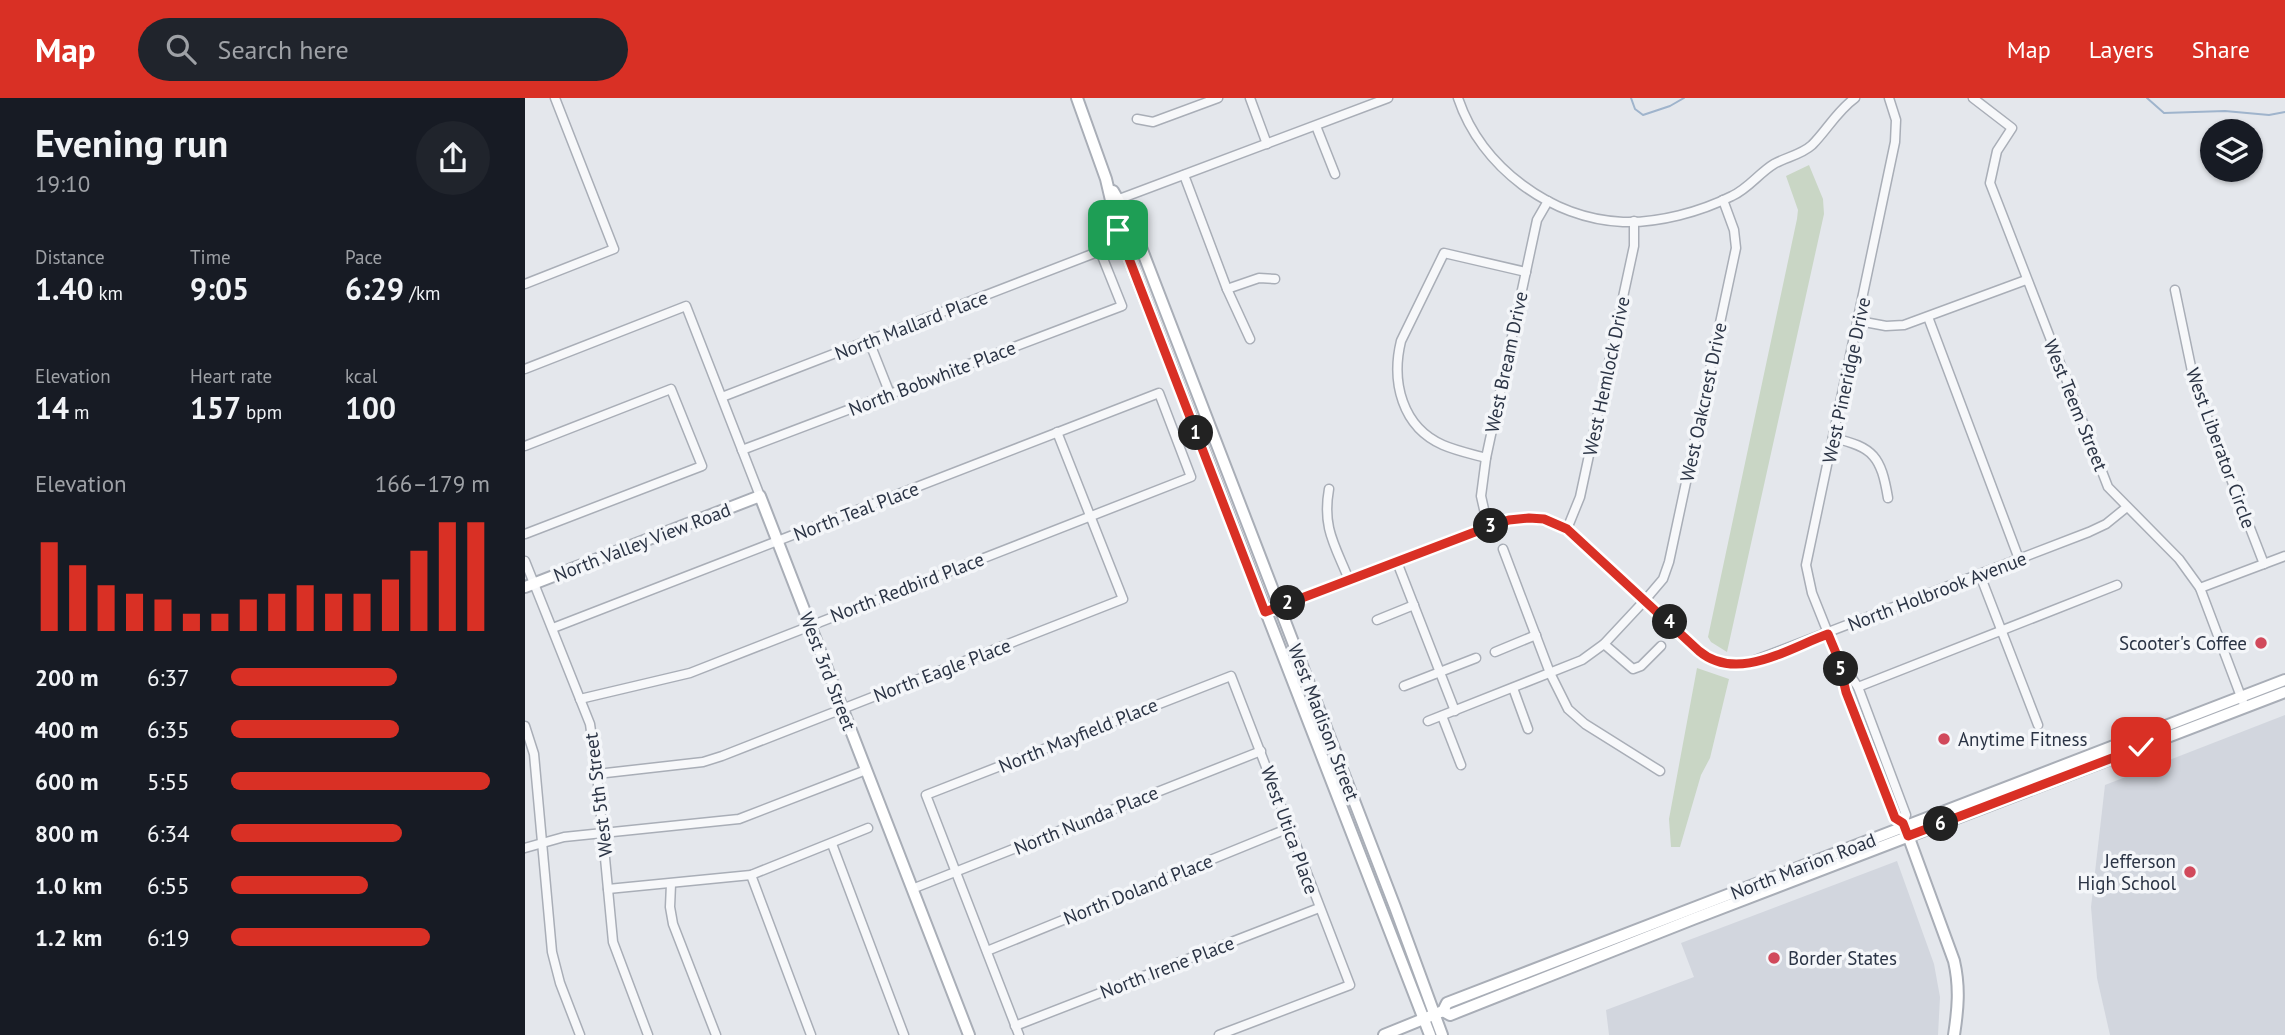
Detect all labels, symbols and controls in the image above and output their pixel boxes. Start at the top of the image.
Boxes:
search box [138,18,628,81]
text: Map [35,28,96,71]
icon: search [162,30,200,68]
text: Search here [218,33,349,66]
text: Map [2007,34,2051,65]
text: Layers [2089,34,2154,65]
text: Share [2192,34,2250,65]
text: Evening run [35,118,228,167]
map controls [2200,119,2263,182]
button: layers [2200,119,2263,182]
button: share [416,121,490,195]
text: 19:10 [35,169,90,198]
pin [1088,200,1148,260]
icon: arrive [1099,211,1137,249]
text: Distance [35,245,105,269]
text: Time [190,245,231,269]
text: Pace [345,245,382,269]
text: 1.40 [35,269,93,308]
text: 9:05 [190,269,249,308]
text: 6:29 [345,269,404,308]
text: km [93,281,123,305]
text: /km [404,281,440,305]
street label: North Mallard Place [831,285,991,365]
street label: West Bream Drive [1479,289,1533,435]
street label: West Hemlock Drive [1577,294,1635,458]
street label: West Pineridge Drive [1817,295,1875,465]
street label: West Oakcrest Drive [1674,320,1732,484]
street label: North Bobwhite Place [845,335,1019,421]
street label: West Teem Street [2039,336,2114,475]
text: Elevation [35,364,111,388]
text: Heart rate [190,364,272,388]
text: kcal [345,364,377,388]
street label: West Liberator Circle [2181,365,2261,531]
text: 14 [35,388,69,427]
text: 157 [190,388,241,427]
text: 100 [345,388,396,427]
text: m [69,400,90,424]
text: bpm [241,400,282,424]
pin: 1 [1179,416,1213,450]
text: 1 [1190,420,1201,444]
text: Elevation [35,469,127,498]
text: 166–179 m [375,469,490,498]
street label: North Teal Place [790,476,922,546]
street label: North Valley View Road [550,497,734,587]
pin: 3 [1473,508,1509,544]
text: 3 [1485,513,1496,537]
street label: North Holbrook Avenue [1844,546,2030,636]
street label: North Redbird Place [827,547,987,627]
pin: 2 [1271,586,1305,620]
text: 2 [1282,590,1293,614]
pin: 4 [1653,604,1687,640]
street label: West 3rd Street [794,608,862,734]
text: 4 [1664,609,1675,633]
place label: Scooter's Coffee [2119,631,2247,655]
street label: North Eagle Place [870,633,1014,707]
marker: Scooter's Coffee [2253,635,2269,651]
street label: West Madison Street [1283,640,1365,804]
pin: 5 [1823,652,1859,686]
text: 5 [1835,656,1846,680]
text: 200 m [35,663,98,692]
text: 6:37 [147,663,190,692]
street label: North Mayfield Place [995,692,1161,778]
text: 400 m [35,715,98,744]
text: 6:35 [147,715,190,744]
pin [2111,717,2171,777]
place label: Anytime Fitness [1958,727,2087,751]
icon: check [2122,728,2160,766]
street label: West 5th Street [578,731,618,858]
marker: Anytime Fitness [1936,731,1952,747]
street label: West Utica Place [1256,763,1324,897]
text: 600 m [35,767,98,796]
text: 5:55 [147,767,190,796]
street label: North Nunda Place [1010,780,1162,860]
pin: 6 [1923,806,1959,842]
text: 6 [1935,811,1946,835]
text: 800 m [35,819,98,848]
text: 6:34 [147,819,190,848]
street label: North Marion Road [1727,827,1879,905]
street label: North Doland Place [1060,848,1216,930]
place label: Jefferson High School [2078,849,2176,895]
marker: Jefferson High School [2182,864,2198,880]
text: 1.0 km [35,871,102,900]
text: 6:55 [147,871,190,900]
text: 1.2 km [35,923,102,952]
text: 6:19 [147,923,190,952]
street label: North Irene Place [1096,930,1238,1004]
place label: Border States [1788,946,1897,970]
marker: Border States [1766,950,1782,966]

